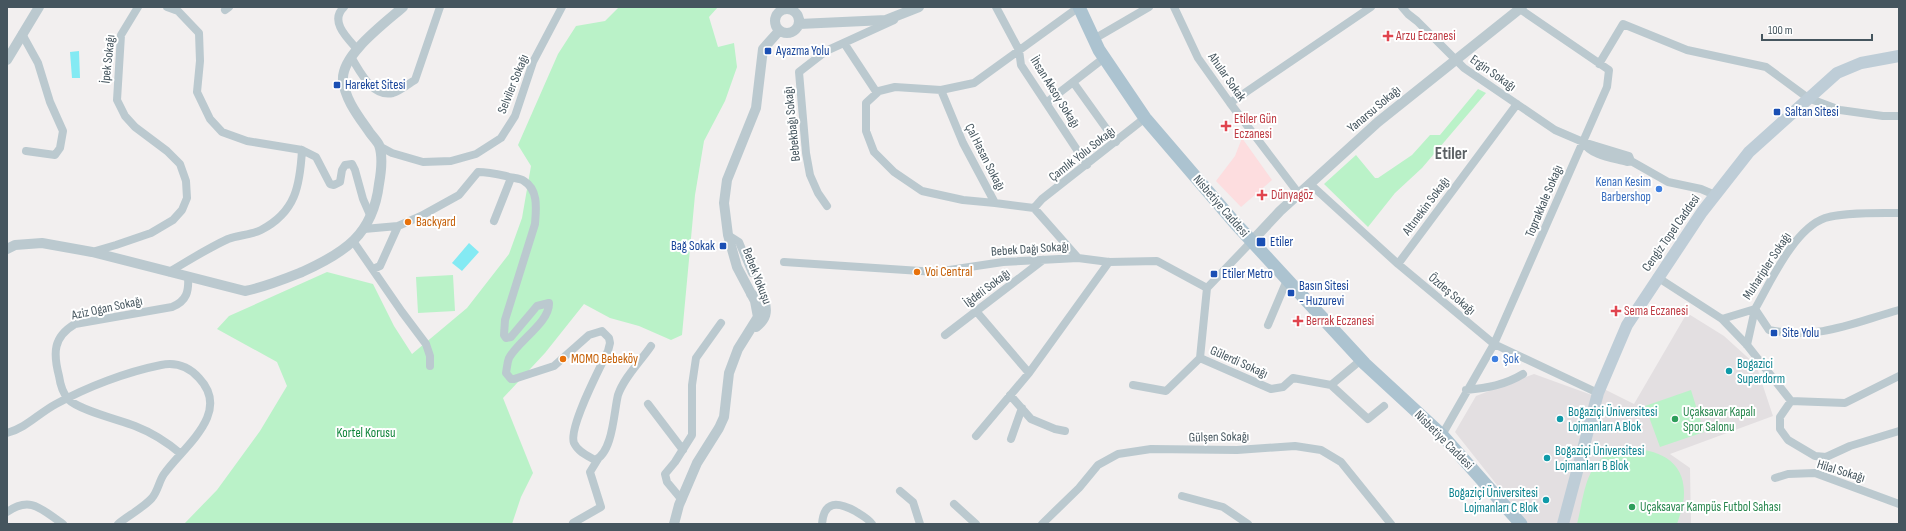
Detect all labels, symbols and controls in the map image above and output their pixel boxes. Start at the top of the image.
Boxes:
scale bar [1762,16,1872,42]
text: 100 m [1768,23,1793,38]
place label: Arzu Eczanesi [1395,28,1456,44]
marker: Arzu Eczanesi [1383,31,1393,41]
street label: İpek Sokağı [96,34,119,84]
place label: Ayazma Yolu [775,43,829,59]
marker: Ayazma Yolu [763,46,773,56]
street label: Ahular Sokak [1204,49,1250,104]
street label: Ergin Sokağı [1467,51,1519,95]
street label: Selviler Sokağı [494,52,532,116]
street label: İhsan Aksoy Sokağı [1027,53,1084,131]
place label: Hareket Sitesi [345,77,406,93]
marker: Hareket Sitesi [332,80,342,90]
street label: Yanarsu Sokağı [1344,82,1404,136]
street label: Bebekbağı Sokağı [780,86,804,162]
place label: Saltan Sitesi [1785,104,1839,120]
marker: Saltan Sitesi [1772,107,1782,117]
place label: Etiler Gün Eczanesi [1234,111,1277,142]
street label: Çal Hasan Sokağı [961,121,1009,193]
marker: Etiler Gün Eczanesi [1221,121,1231,131]
street label: Çamlık Yolu Sokağı [1046,123,1118,185]
district label: Etiler [1435,144,1467,164]
street label: Toprakkale Sokağı [1522,162,1566,240]
street label: Nisbetiye Caddesi [1190,172,1252,240]
street label: Altınekin Sokağı [1398,174,1453,239]
place label: Kenan Kesim Barbershop [1596,174,1651,205]
marker: Kenan Kesim Barbershop [1654,184,1664,194]
place label: Dűnyagöz [1271,187,1314,203]
marker: Dűnyagöz [1256,189,1268,201]
street label: Cengiz Topel Caddesi [1639,191,1703,275]
place label: Backyard [416,214,456,230]
marker: Backyard [403,217,413,227]
street label: Muharipler Sokağı [1739,229,1795,303]
place label: Etiler [1270,234,1293,250]
marker: Etiler [1255,236,1267,248]
place label: Bağ Sokak [671,238,715,254]
street label: Bebek Dağı Sokağı [990,238,1070,260]
marker: Bağ Sokak [718,241,728,251]
street label: Bebek Yokuşu [739,245,775,307]
place label: Voi Central [925,264,972,280]
street label: İğdeli Sokağı [960,265,1013,311]
place label: Etiler Metro [1222,266,1273,282]
marker: Voi Central [912,267,922,277]
marker: Etiler Metro [1209,269,1219,279]
street label: Özdeş Sokağı [1425,269,1480,318]
place label: Basın Sitesi - Huzurevi [1299,278,1349,309]
marker: Basın Sitesi - Huzurevi [1286,288,1296,298]
street label: Aziz Ogan Sokağı [69,293,144,324]
place label: Sema Eczanesi [1624,303,1688,319]
marker: Sema Eczanesi [1611,306,1621,316]
place label: Berrak Eczanesi [1306,313,1374,329]
marker: Berrak Eczanesi [1293,316,1303,326]
place label: Site Yolu [1782,325,1819,341]
marker: Site Yolu [1769,328,1779,338]
street label: Gülerdi Sokağı [1208,342,1270,382]
place label: MOMO Bebeköy [571,351,638,367]
place label: Şok [1503,351,1519,367]
marker: MOMO Bebeköy [558,354,568,364]
marker: Şok [1490,354,1500,364]
place label: Bogazici Superdorm [1737,356,1785,387]
marker: Bogazici Superdorm [1724,366,1734,376]
place label: Boğaziçi Üniversitesi Lojmanları A Blok [1568,403,1657,435]
place label: Uçaksavar Kapalı Spor Salonu [1683,404,1755,435]
street label: Nisbetiye Caddesi [1411,407,1477,473]
marker: Boğaziçi Üniversitesi Lojmanları A Blok [1555,414,1565,424]
marker: Uçaksavar Kapalı Spor Salonu [1670,414,1680,424]
park label: Kortel Korusu [337,425,395,441]
street label: Gülşen Sokağı [1189,428,1249,446]
place label: Boğaziçi Üniversitesi Lojmanları B Blok [1555,442,1644,474]
marker: Boğaziçi Üniversitesi Lojmanları B Blok [1542,453,1552,463]
street label: Hilal Sokağı [1815,456,1867,486]
place label: Boğaziçi Üniversitesi Lojmanları C Blok [1449,484,1538,516]
marker: Boğaziçi Üniversitesi Lojmanları C Blok [1541,495,1551,505]
place label: Uçaksavar Kampüs Futbol Sahası [1640,499,1781,515]
marker: Uçaksavar Kampüs Futbol Sahası [1627,502,1637,512]

